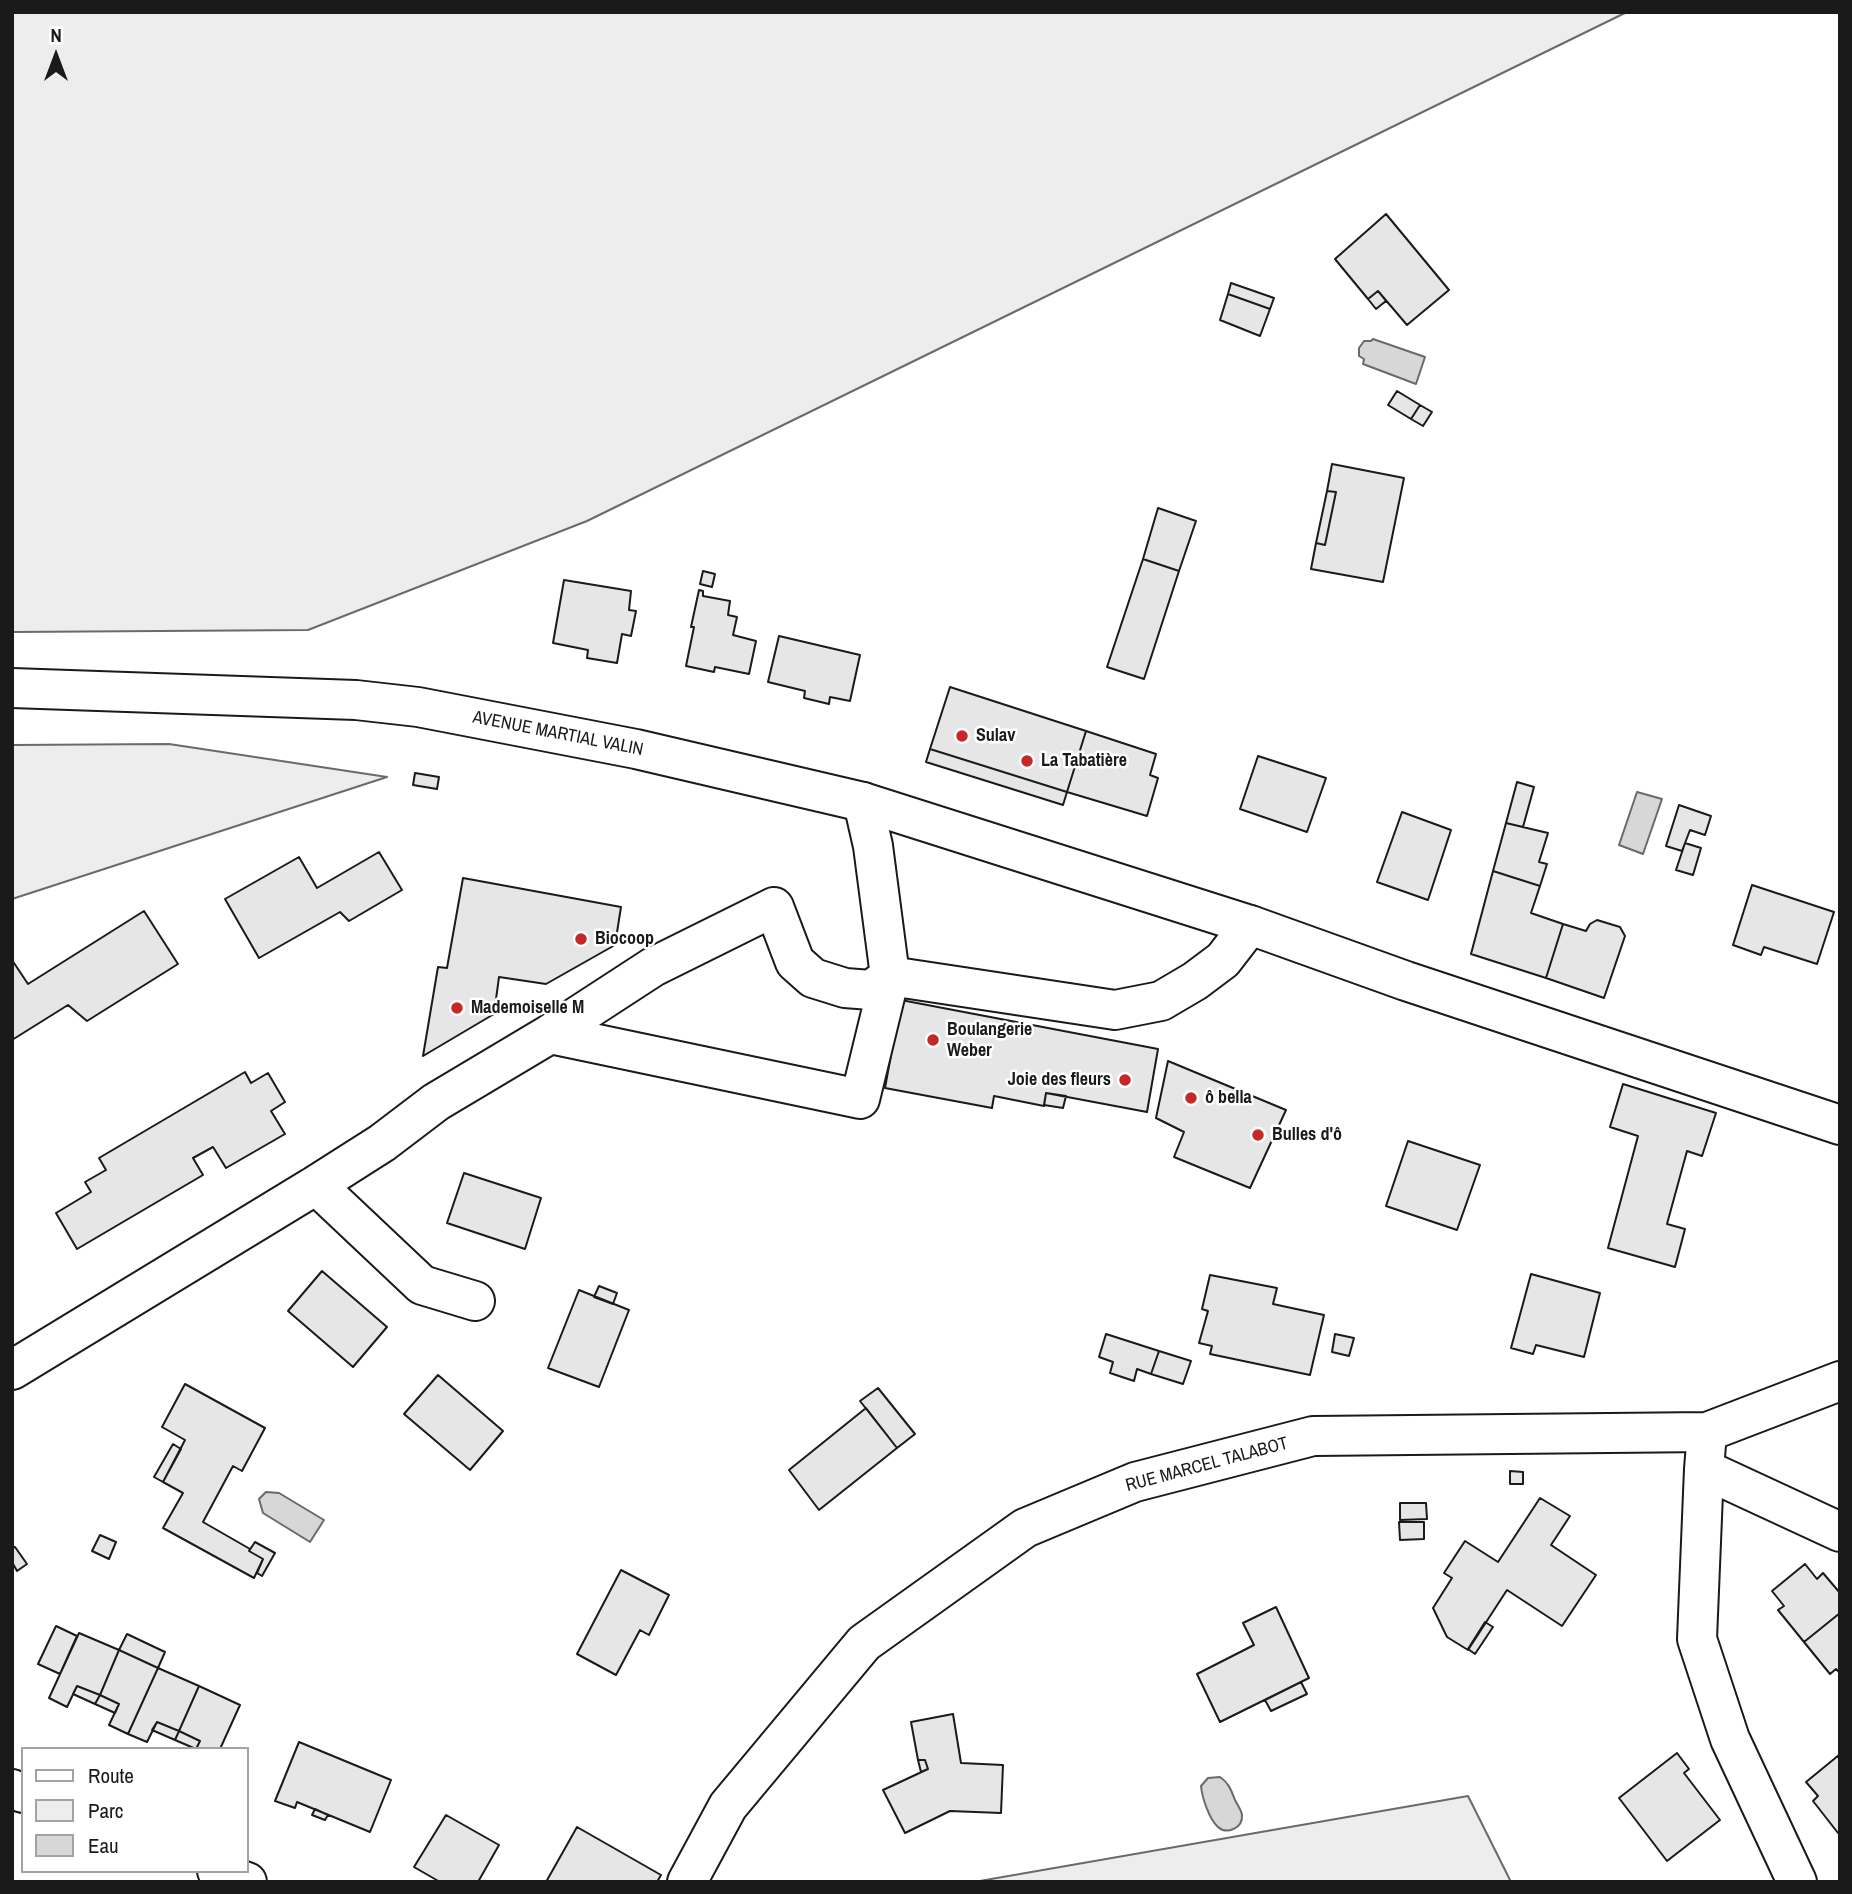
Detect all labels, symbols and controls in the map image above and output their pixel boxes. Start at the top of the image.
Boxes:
north arrow [21,21,91,91]
text: N [50,22,62,48]
street label: AVENUE MARTIAL VALIN [471,707,645,761]
place label: Sulav [976,725,1015,747]
marker: Sulav [954,728,970,744]
place label: La Tabatière [1041,750,1127,772]
marker: La Tabatière [1019,753,1035,769]
place label: Biocoop [595,928,654,950]
marker: Biocoop [573,931,589,947]
place label: Mademoiselle M [471,997,584,1019]
marker: Mademoiselle M [449,1000,465,1016]
place label: Boulangerie Weber [947,1019,1032,1062]
marker: Boulangerie Weber [925,1032,941,1048]
place label: Joie des fleurs [1008,1069,1111,1091]
marker: Joie des fleurs [1117,1072,1133,1088]
place label: ô bella [1205,1087,1252,1109]
marker: ô bella [1183,1090,1199,1106]
place label: Bulles d'ô [1272,1124,1342,1146]
marker: Bulles d'ô [1250,1127,1266,1143]
street label: RUE MARCEL TALABOT [1124,1433,1290,1497]
legend [21,1747,248,1873]
text: Route [88,1761,134,1790]
text: Parc [88,1796,123,1825]
text: Eau [88,1831,119,1860]

